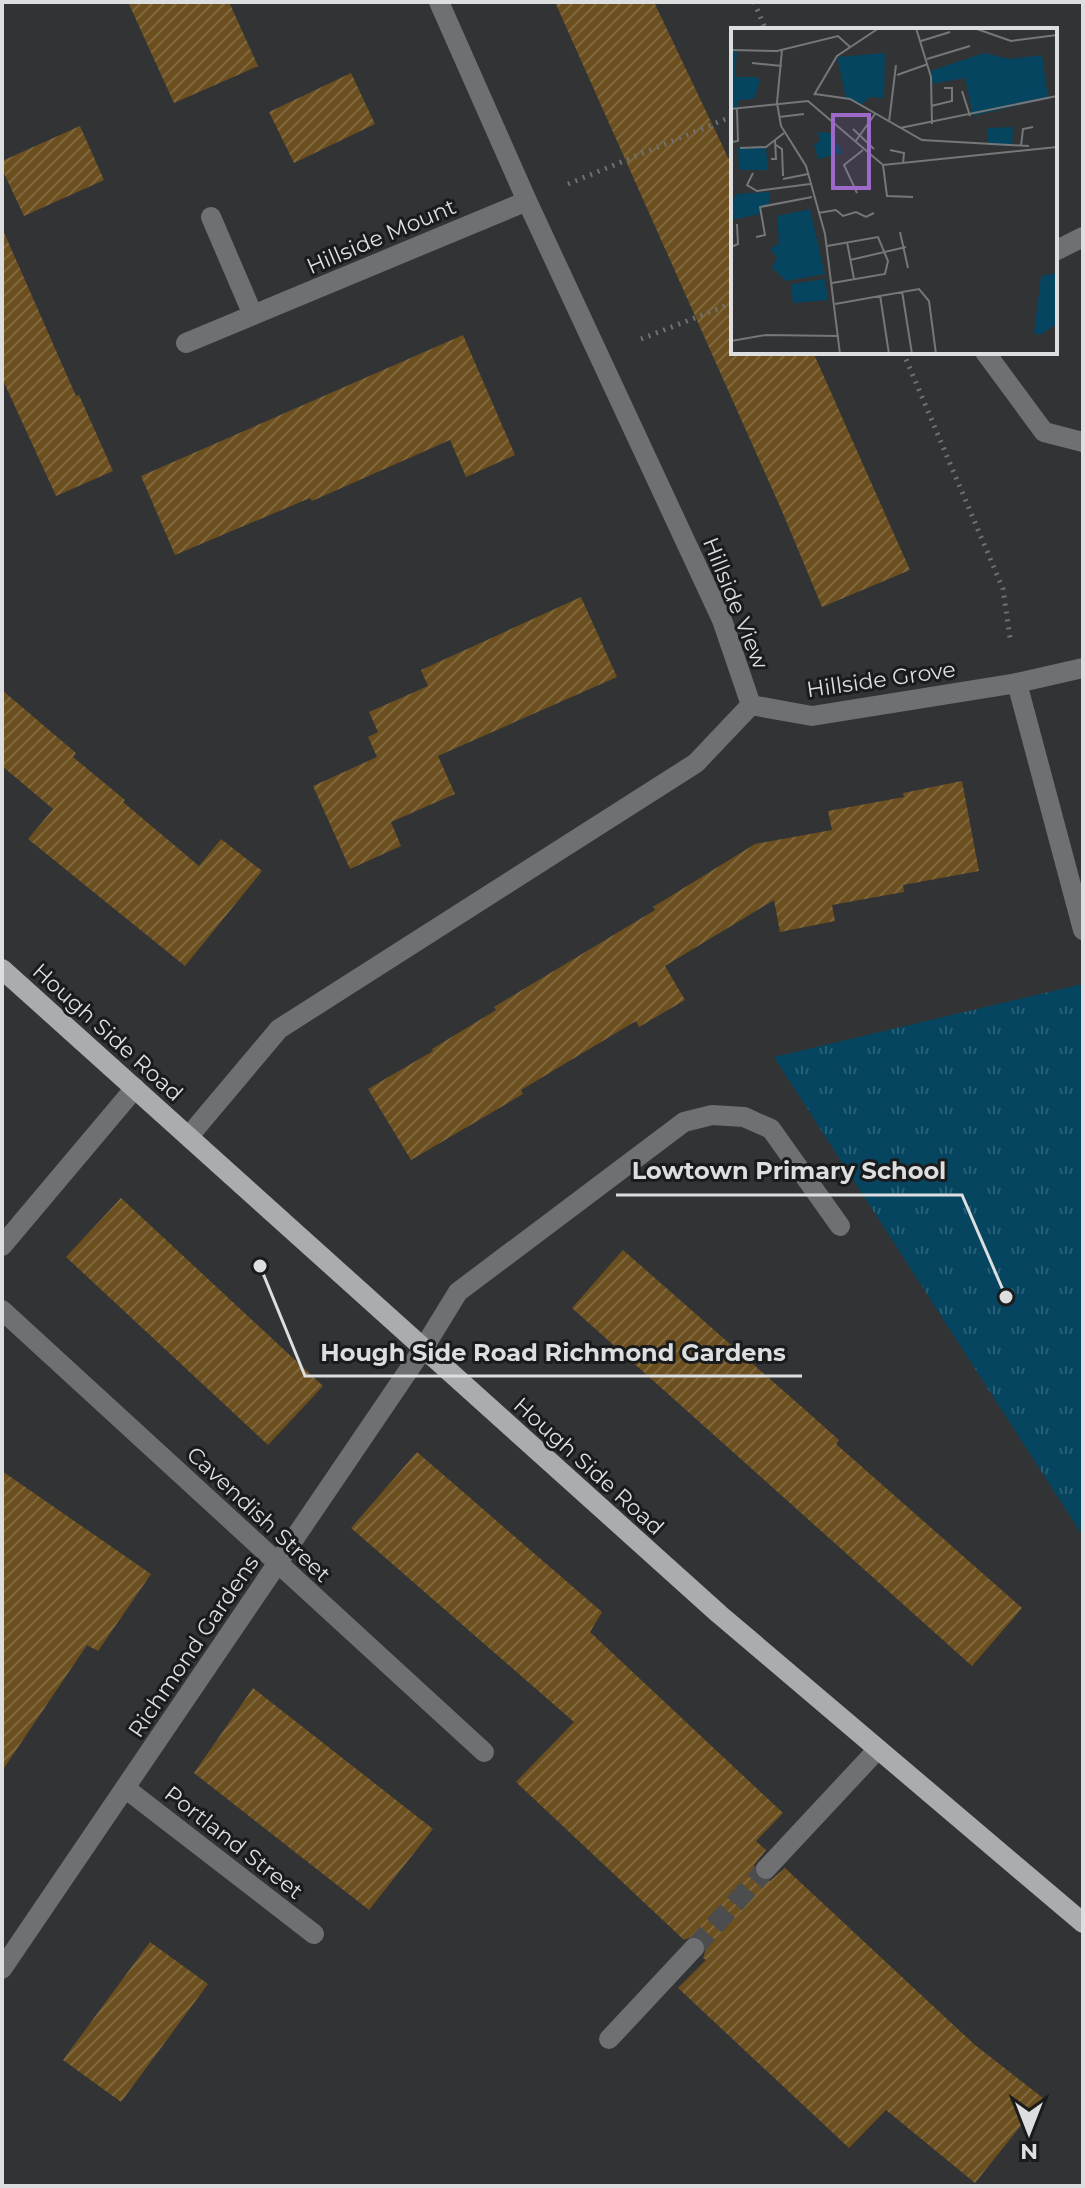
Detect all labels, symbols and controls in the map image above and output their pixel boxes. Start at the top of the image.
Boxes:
inset map [731,28,1057,354]
street label: Hillside Mount [302,193,460,280]
street label: Hillside View [697,533,774,674]
street label: Hillside Grove [805,656,957,703]
street label: Hough Side Road [27,958,188,1107]
callout: Lowtown Primary School [616,1147,962,1195]
text: Lowtown Primary School [632,1156,946,1185]
callout: Hough Side Road Richmond Gardens [305,1328,802,1376]
text: Hough Side Road Richmond Gardens [320,1338,786,1367]
street label: Hough Side Road [508,1392,669,1541]
street label: Cavendish Street [181,1441,336,1588]
street label: Richmond Gardens [122,1550,265,1743]
street label: Portland Street [159,1780,308,1905]
north arrow [989,2092,1069,2172]
text: N [1020,2138,1038,2165]

